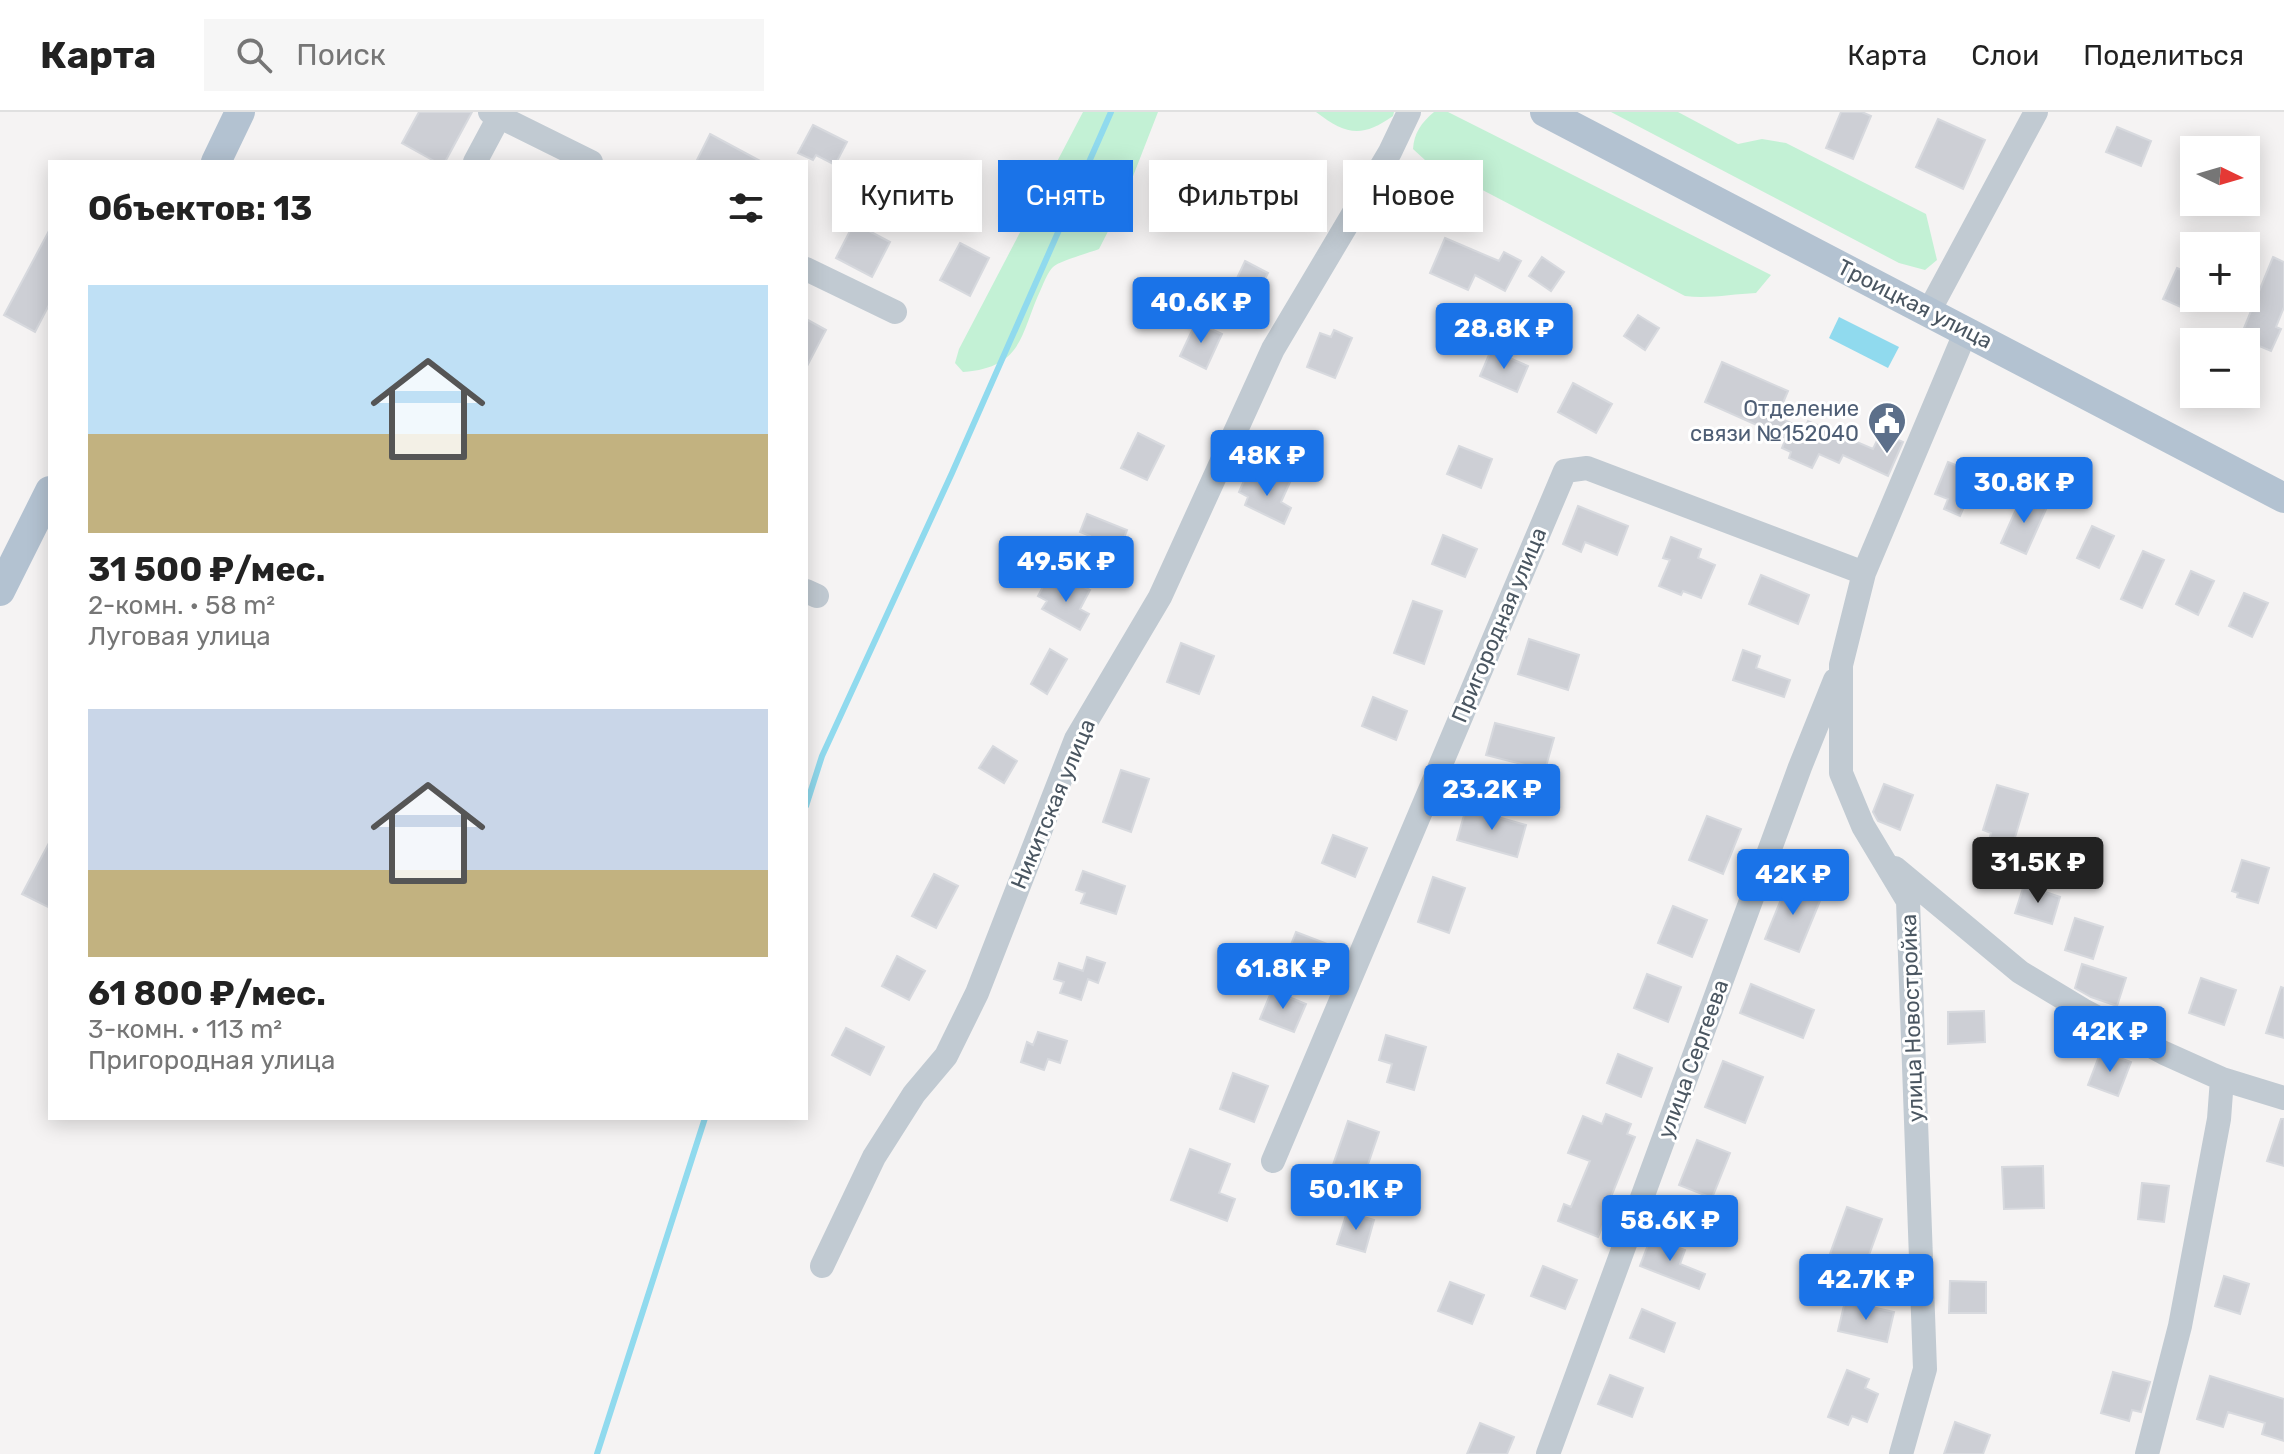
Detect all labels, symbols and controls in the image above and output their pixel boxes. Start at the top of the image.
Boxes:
search box [204,19,764,91]
text: Карта [40,32,156,78]
icon: search [232,33,276,77]
text: Поиск [296,37,386,73]
text: Карта [1847,39,1927,72]
text: Слои [1971,39,2039,72]
text: Поделиться [2083,39,2244,72]
north arrow [2180,136,2260,216]
map controls [2180,136,2260,408]
chip: Купить [832,160,982,232]
chip: Снять [998,160,1133,232]
chip: Фильтры [1149,160,1327,232]
chip: Новое [1343,160,1483,232]
icon: filters [724,186,768,230]
text: Объектов: 13 [88,188,312,229]
button: + [2180,232,2260,312]
street label: Троицкая улица [1833,253,1997,355]
pin: 40.6K ₽ [1127,277,1275,345]
text: 40.6K ₽ [1151,287,1251,318]
pin: 28.8K ₽ [1430,303,1578,371]
text: 28.8K ₽ [1454,313,1554,344]
button: − [2180,328,2260,408]
icon: home [356,337,500,481]
place label: Отделение связи №152040 [1690,395,1859,447]
public building icon: Отделение связи №152040 [1866,400,1908,455]
pin: 48K ₽ [1211,430,1323,498]
text: 48K ₽ [1229,440,1305,471]
pin: 30.8K ₽ [1950,457,2098,525]
text: 30.8K ₽ [1974,467,2074,498]
street label: Пригородная улица [1446,523,1552,727]
pin: 49.5K ₽ [992,536,1140,604]
text: 49.5K ₽ [1017,546,1115,577]
text: 31 500 ₽/мес. [88,549,325,590]
text: 2-комн. · 58 m² [88,590,275,621]
text: Луговая улица [88,621,271,652]
street label: Никитская улица [1005,715,1101,893]
icon: home [356,761,500,905]
pin: 23.2K ₽ [1418,764,1566,832]
text: 23.2K ₽ [1442,774,1542,805]
pin: 31.5K ₽ [1964,837,2112,905]
text: 31.5K ₽ [1990,847,2086,878]
pin: 42K ₽ [1737,849,1849,917]
text: 42K ₽ [1755,859,1831,890]
street label: улица Новостройка [1895,913,1929,1123]
pin: 61.8K ₽ [1209,943,1357,1011]
text: 61.8K ₽ [1235,953,1331,984]
text: 61 800 ₽/мес. [88,973,326,1014]
street label: улица Сергеева [1652,976,1734,1142]
pin: 42K ₽ [2054,1006,2166,1074]
text: 3-комн. · 113 m² [88,1014,282,1045]
text: 42K ₽ [2072,1016,2148,1047]
text: Пригородная улица [88,1045,335,1076]
pin: 50.1K ₽ [1282,1164,1430,1232]
text: 50.1K ₽ [1309,1174,1403,1205]
pin: 58.6K ₽ [1596,1195,1744,1263]
text: 58.6K ₽ [1620,1205,1720,1236]
pin: 42.7K ₽ [1792,1254,1940,1322]
text: 42.7K ₽ [1817,1264,1915,1295]

